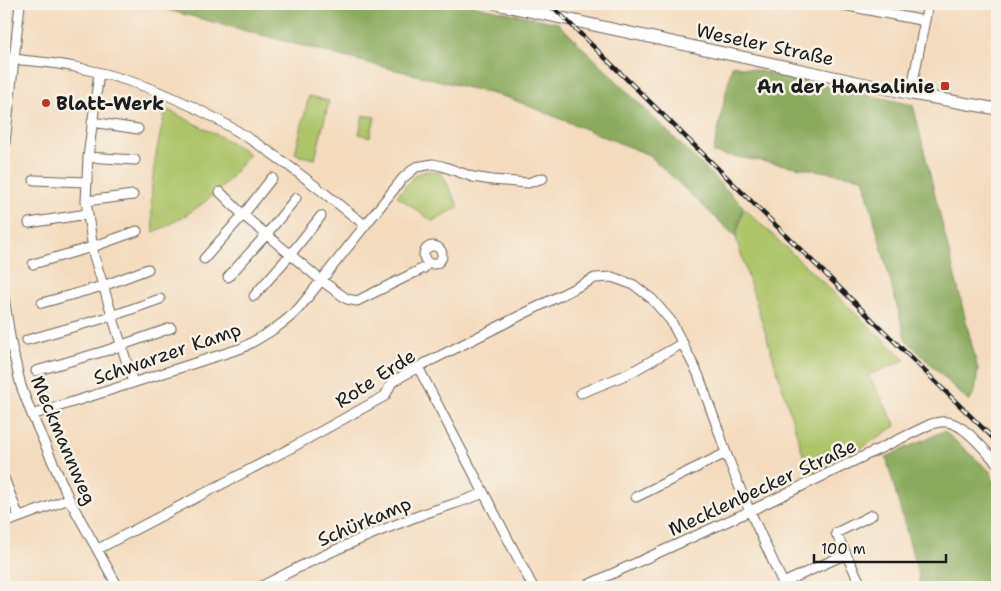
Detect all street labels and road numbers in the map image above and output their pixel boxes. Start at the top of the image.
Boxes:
street label: Weseler Straße [694,18,836,71]
street label: Schwarzer Kamp [90,317,244,390]
street label: Rote Erde [330,343,420,414]
street label: Meckmannweg [25,372,102,509]
street label: Mecklenbecker Straße [664,433,860,542]
street label: Schürkamp [314,491,415,552]

